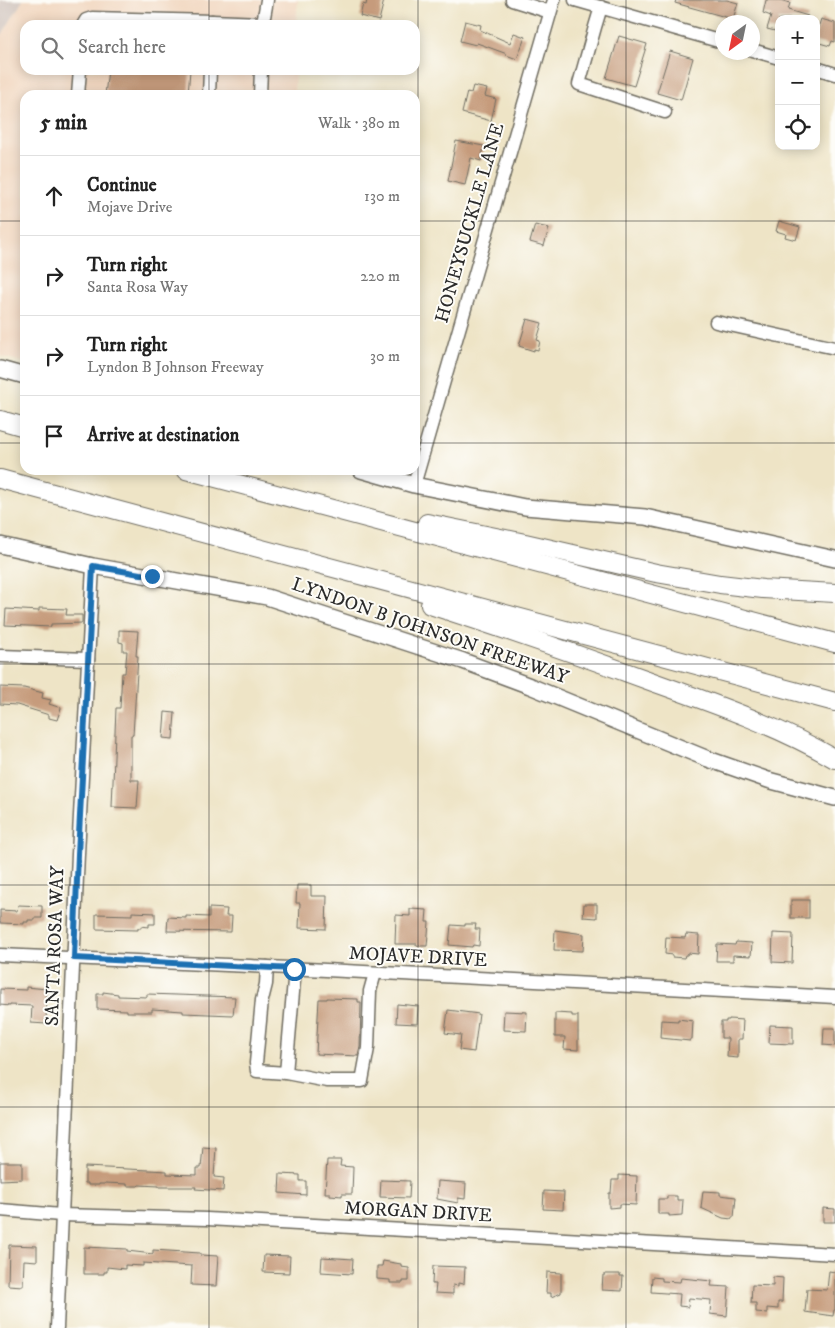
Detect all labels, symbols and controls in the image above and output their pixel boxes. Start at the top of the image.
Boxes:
north arrow [715,15,760,60]
map controls [775,15,820,150]
button: + [775,15,820,60]
search box [20,20,420,75]
icon: search [38,34,66,62]
text: Search here [78,36,166,59]
button: − [775,60,820,105]
button: locate [775,105,820,150]
text: 5 min [40,110,87,136]
text: Walk · 380 m [318,113,400,133]
street label: HONEYSUCKLE LANE [430,120,510,326]
text: Continue [87,174,157,197]
icon: ahead [40,182,68,210]
text: 130 m [364,186,400,206]
text: Mojave Drive [87,197,172,217]
text: Turn right [87,254,167,277]
icon: right [40,262,68,290]
text: 220 m [360,266,400,286]
text: Santa Rosa Way [87,277,188,297]
text: Turn right [87,334,167,357]
icon: right [40,342,68,370]
text: 30 m [370,346,400,366]
text: Lyndon B Johnson Freeway [87,357,264,377]
icon: arrive [40,422,68,450]
text: Arrive at destination [87,424,239,447]
route end [141,565,164,588]
street label: LYNDON B JOHNSON FREEWAY [289,573,572,690]
street label: SANTA ROSA WAY [41,864,69,1027]
street label: MOJAVE DRIVE [348,942,488,972]
route start [283,958,306,981]
street label: MORGAN DRIVE [344,1197,492,1227]

